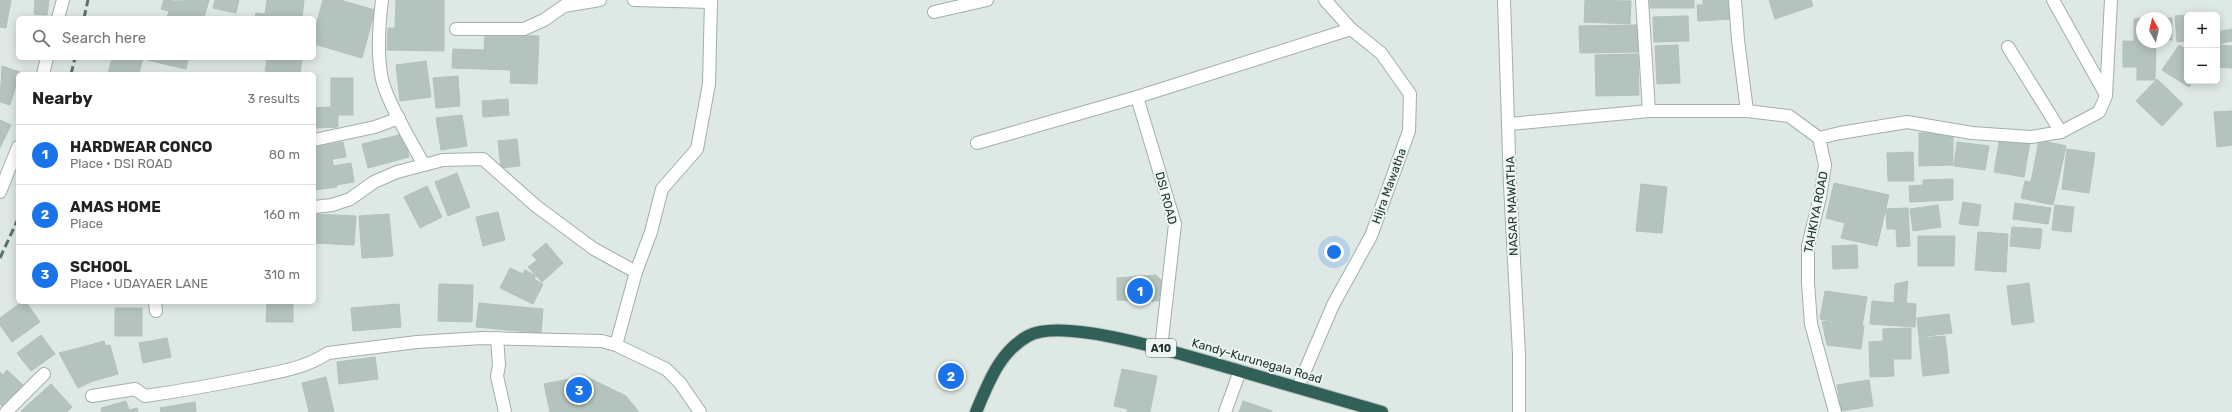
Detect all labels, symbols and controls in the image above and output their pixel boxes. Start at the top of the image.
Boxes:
north arrow [2136,12,2172,48]
map controls [2184,12,2220,84]
button: + [2184,12,2220,48]
search box [16,16,316,60]
icon: search [30,27,52,49]
text: Search here [62,29,146,47]
button: − [2184,48,2220,84]
text: Nearby [32,88,93,108]
text: 3 results [248,91,300,106]
text: HARDWEAR CONCO [70,138,212,156]
street label: Hijra Mawatha [1369,146,1409,226]
text: 1 [42,147,48,162]
text: 80 m [269,147,300,162]
text: Place · DSI ROAD [70,156,172,171]
street label: NASAR MAWATHA [1503,156,1521,256]
street label: DSI ROAD [1152,170,1180,226]
street label: TAHKIYA ROAD [1801,170,1831,254]
text: AMAS HOME [70,198,161,216]
text: 2 [41,207,49,222]
text: 160 m [264,207,300,222]
text: Place [70,216,103,231]
your location [1324,242,1344,262]
text: SCHOOL [70,258,132,276]
text: 3 [41,267,49,282]
text: 310 m [264,267,300,282]
text: Place · UDAYAER LANE [70,276,208,291]
pin: 1 [1127,276,1153,306]
street label: Kandy-Kurunegala Road [1190,336,1324,386]
road number: A10 [1146,339,1176,357]
pin: 2 [938,361,964,391]
pin: 3 [566,375,592,405]

